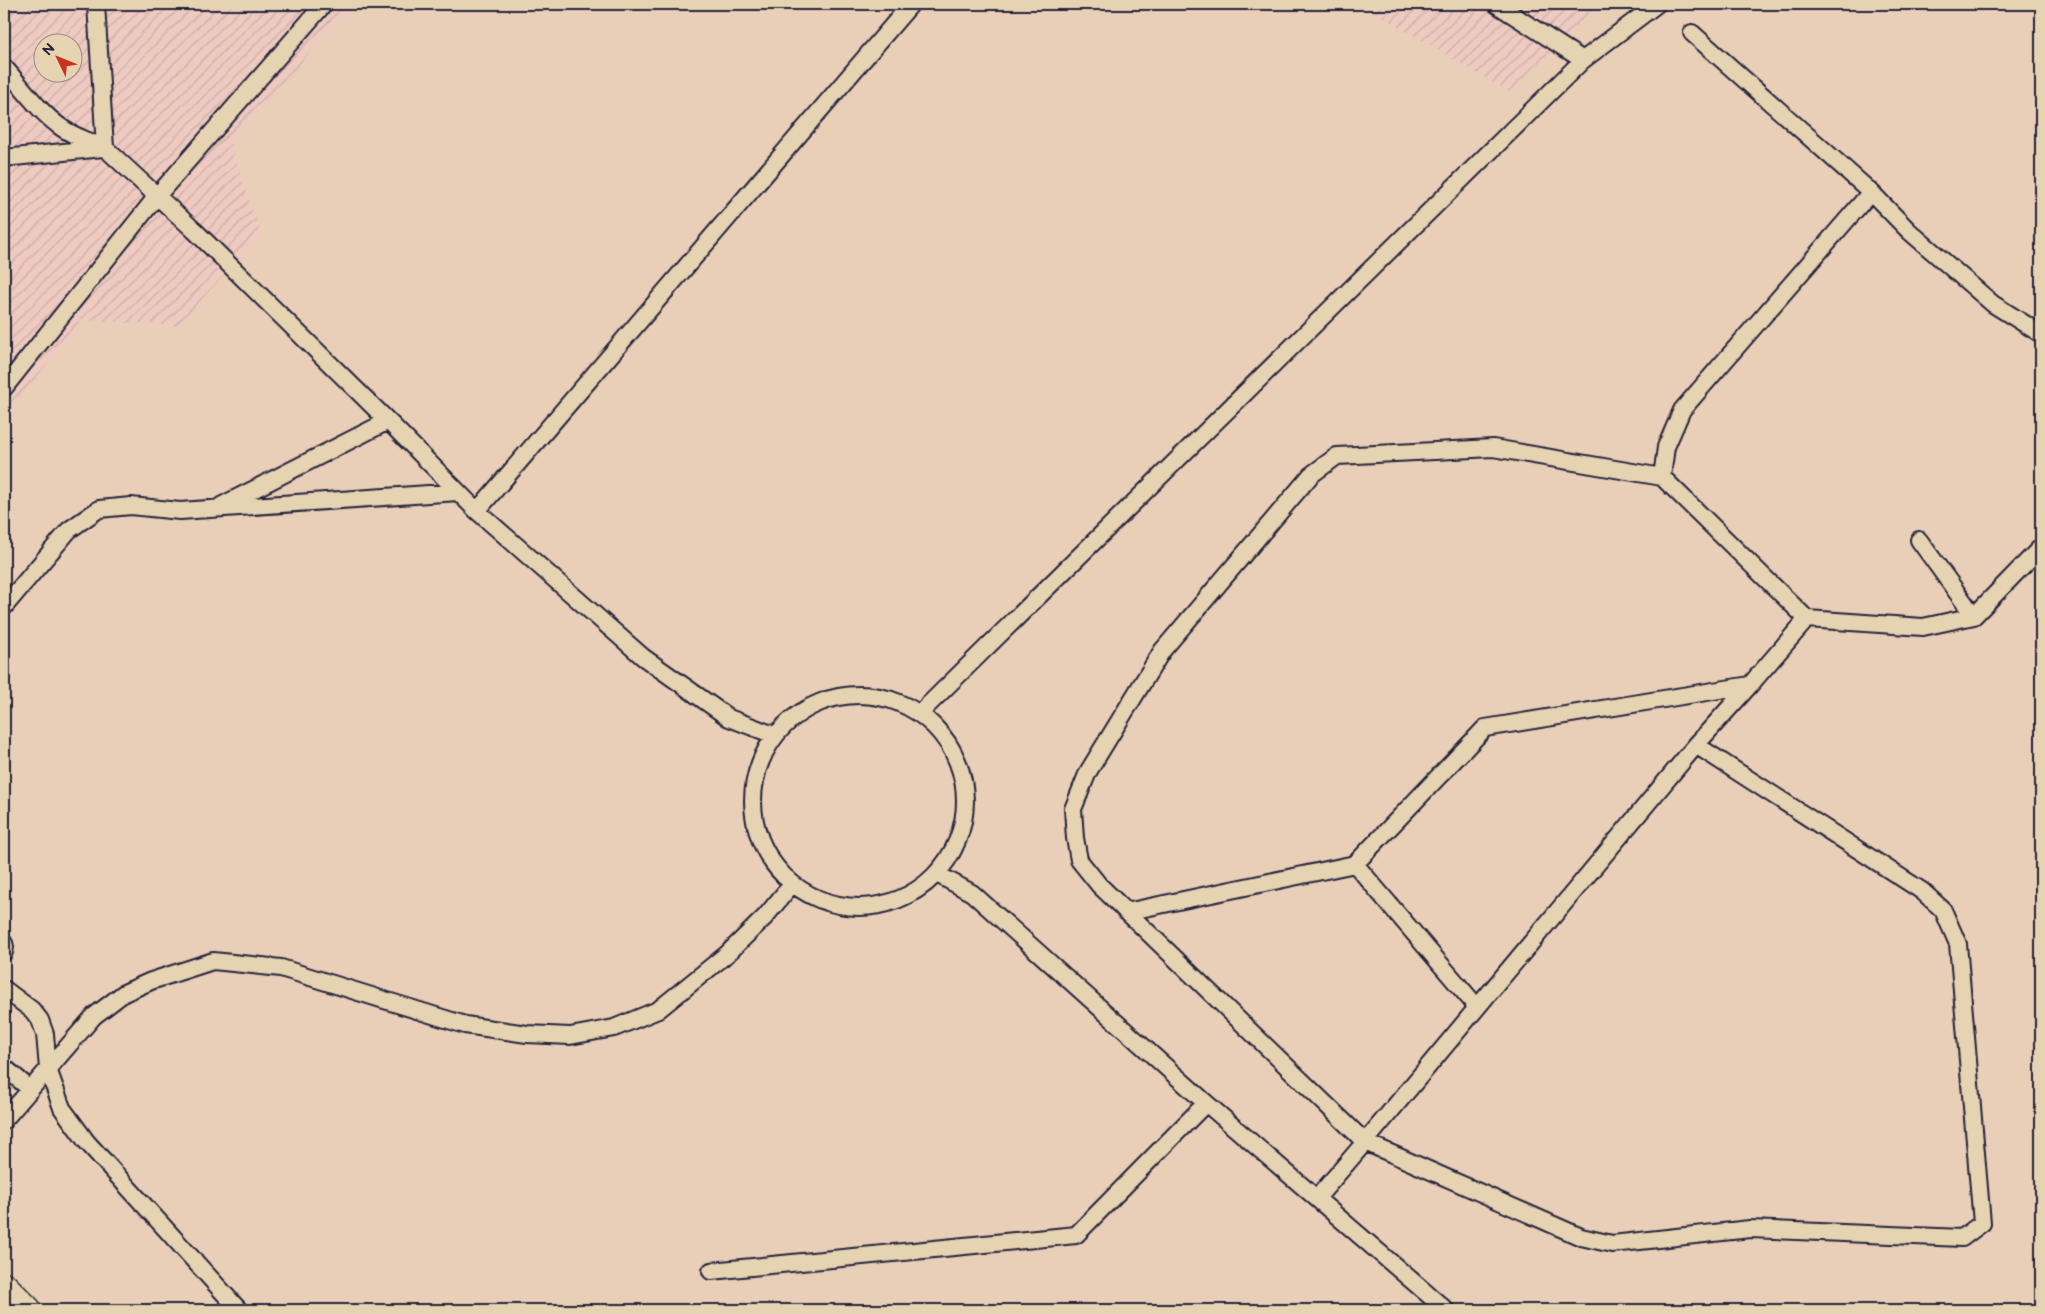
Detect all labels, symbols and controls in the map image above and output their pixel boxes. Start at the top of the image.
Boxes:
north arrow [32,32,82,82]
text: N [39,40,59,59]

